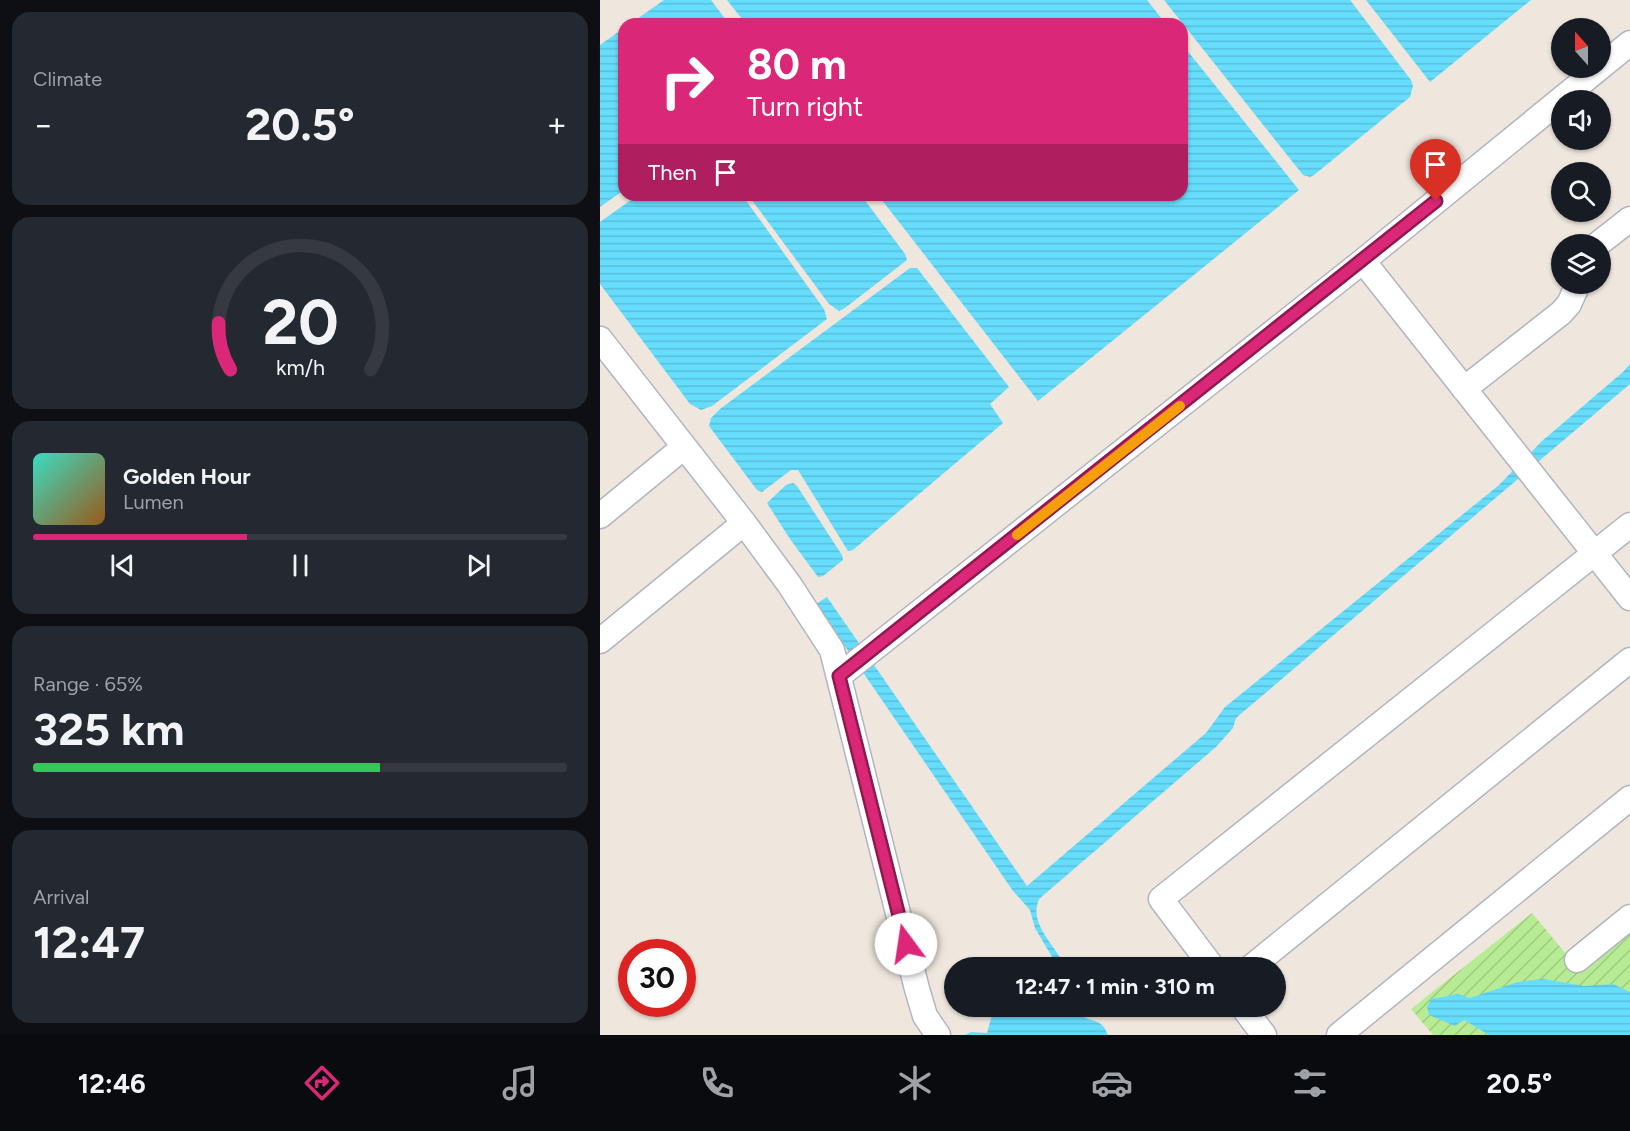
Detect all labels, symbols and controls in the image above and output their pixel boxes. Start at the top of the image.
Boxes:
north arrow [1551,18,1611,78]
map controls [1551,18,1611,294]
text: 80 m [747,39,847,90]
icon: right [648,42,726,120]
text: Climate [33,67,102,91]
text: Turn right [747,90,863,123]
button: sound [1551,90,1611,150]
text: 20.5° [245,97,355,151]
text: − [33,105,54,144]
text: + [546,105,567,144]
pin [1410,139,1461,201]
icon: arrive [1419,148,1452,181]
icon: arrive [709,156,742,189]
text: Then [648,159,697,186]
button: search [1551,162,1611,222]
button: layers [1551,234,1611,294]
text: 20 [262,285,338,360]
text: km/h [276,355,324,380]
text: Golden Hour [123,463,251,490]
text: Lumen [123,490,184,514]
icon: previous [106,549,139,582]
icon: pause [284,549,317,582]
icon: next [462,549,495,582]
text: Range · 65% [33,672,143,696]
text: 325 km [33,702,184,756]
text: Arrival [33,885,89,909]
position arrow [874,912,938,976]
text: 12:47 [33,915,145,969]
speed limit sign: 30 [618,939,696,1017]
text: 12:47 · 1 min · 310 m [1015,973,1215,1000]
icon: directions [301,1062,343,1104]
icon: music [499,1062,541,1104]
icon: phone [696,1062,738,1104]
icon: climate [894,1062,936,1104]
icon: car [1091,1062,1133,1104]
icon: filters [1289,1062,1331,1104]
text: 12:46 [78,1067,146,1100]
text: 20.5° [1487,1067,1552,1100]

